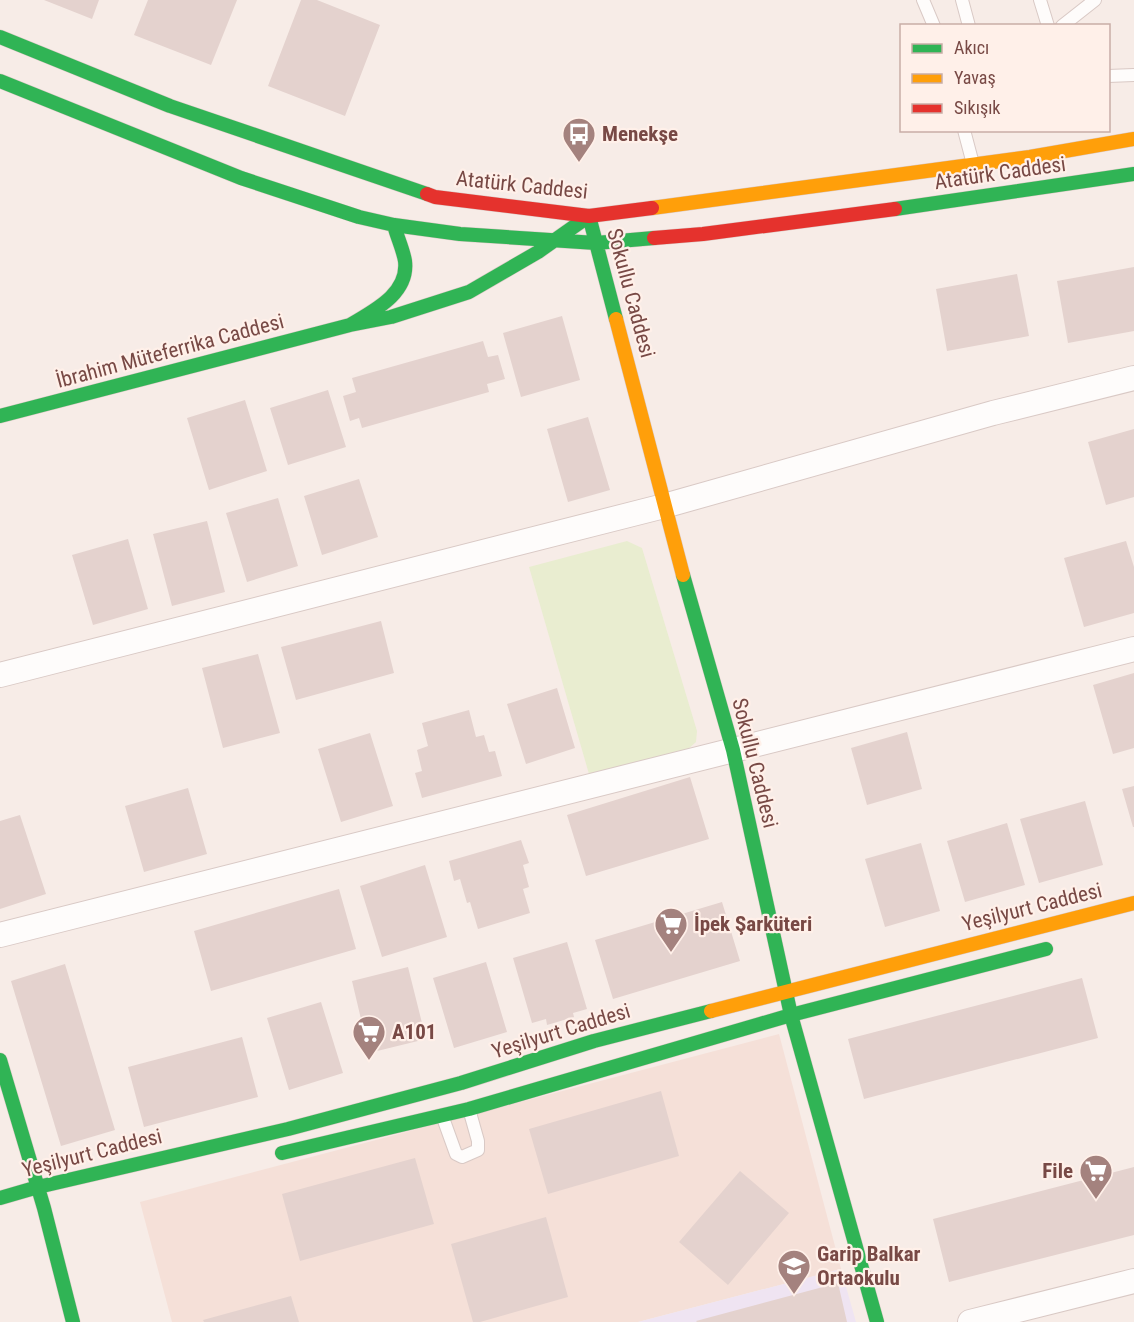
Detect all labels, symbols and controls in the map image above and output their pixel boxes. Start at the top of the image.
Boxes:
legend [900,24,1110,132]
text: Akıcı [954,37,989,58]
text: Yavaş [954,67,996,88]
text: Sıkışık [954,97,1000,118]
bus stop icon: Menekşe [561,116,597,163]
place label: Menekşe [602,122,678,146]
street label: Atatürk Caddesi [933,152,1067,194]
street label: Atatürk Caddesi [455,166,589,204]
street label: Sokullu Caddesi [602,226,660,360]
street label: İbrahim Müteferrika Caddesi [54,309,286,393]
street label: Sokullu Caddesi [727,696,783,830]
street label: Yeşilyurt Caddesi [960,878,1104,936]
supermarket icon: İpek Şarküteri [653,906,689,953]
place label: İpek Şarküteri [694,912,812,936]
street label: Yeşilyurt Caddesi [489,999,633,1063]
supermarket icon: A101 [351,1014,387,1061]
place label: A101 [392,1020,436,1044]
street label: Yeşilyurt Caddesi [20,1124,164,1182]
supermarket icon: File [1078,1153,1114,1200]
place label: File [1042,1159,1073,1183]
place label: Garip Balkar Ortaokulu [817,1242,921,1290]
school or university icon: Garip Balkar Ortaokulu [776,1248,812,1295]

